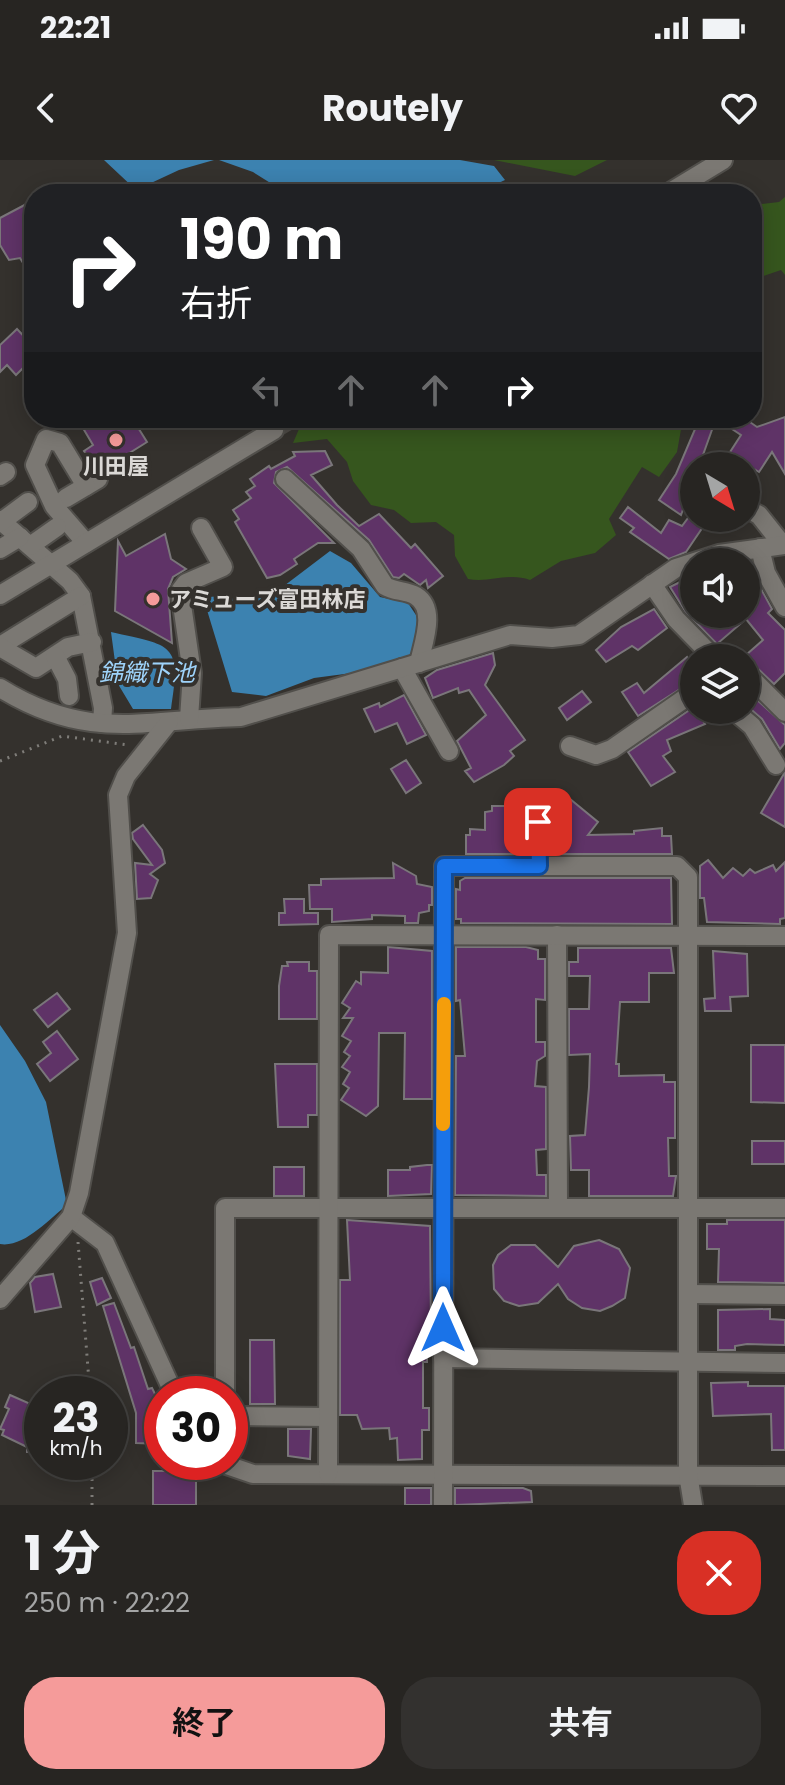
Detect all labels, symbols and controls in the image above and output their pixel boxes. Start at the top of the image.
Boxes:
text: 22:21 [40,6,111,49]
text: Routely [322,83,463,134]
icon: back [24,86,68,130]
icon: heart [717,86,761,130]
text: 190 m [180,200,343,279]
icon: right [48,216,152,320]
text: 右折 [180,278,252,329]
icon: left [245,368,289,412]
icon: ahead [329,368,373,412]
icon: ahead [413,368,457,412]
icon: right [497,368,541,412]
marker: 川田屋 [107,431,125,449]
place label: 川田屋 [83,451,149,482]
north arrow [680,452,760,532]
map controls [680,452,760,724]
button: sound [680,548,760,628]
place label: アミューズ富田林店 [169,584,365,615]
marker: アミューズ富田林店 [144,590,162,608]
button: layers [680,644,760,724]
water label: 錦織下池 [99,656,197,689]
pin [504,788,572,856]
icon: arrive [516,800,560,844]
position arrow [401,1286,485,1370]
speed limit sign: 30 [144,1376,248,1480]
text: 23 [52,1390,100,1446]
text: km/h [49,1434,103,1462]
text: 1 分 [24,1520,100,1587]
button: close [677,1531,761,1615]
text: 250 m · 22:22 [24,1585,190,1621]
button: 終了 [24,1677,385,1769]
button: 共有 [401,1677,761,1769]

